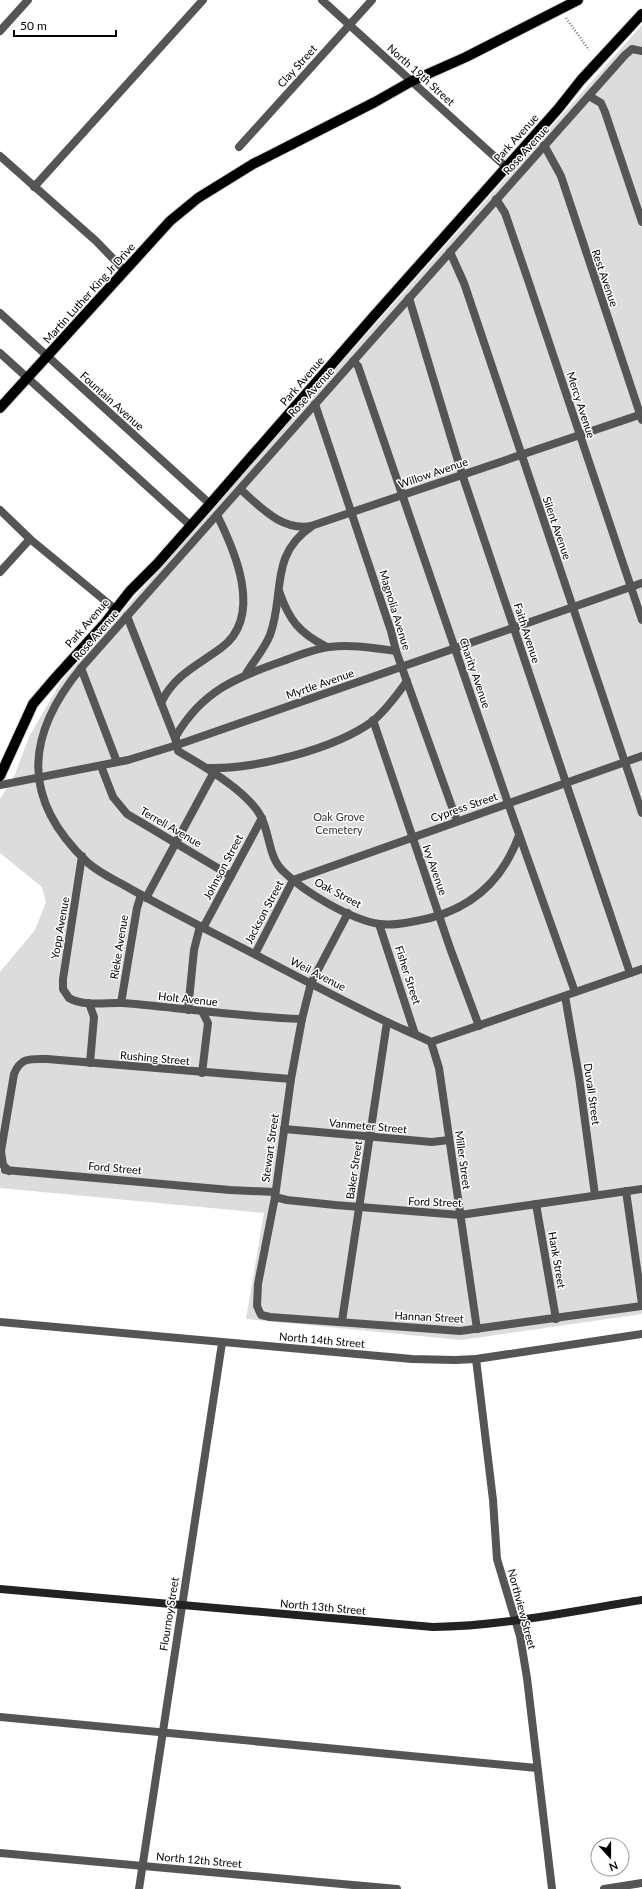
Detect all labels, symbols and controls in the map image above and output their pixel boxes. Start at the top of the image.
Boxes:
scale bar [14,12,116,38]
text: 50 m [20,18,47,33]
street label: North 19th Street [385,41,458,108]
street label: Clay Street [274,42,319,90]
street label: Park Avenue [491,111,541,164]
street label: Rose Avenue [500,122,551,177]
street label: Martin Luther King Jr Drive [40,240,137,346]
street label: Rest Avenue [590,247,621,308]
street label: Park Avenue [277,353,326,408]
street label: Rose Avenue [285,364,336,419]
street label: Fountain Avenue [78,369,147,433]
street label: Mercy Avenue [565,370,598,440]
street label: Willow Avenue [396,454,469,490]
street label: Silent Avenue [541,495,574,561]
street label: Magnolia Avenue [377,568,414,652]
street label: Park Avenue [62,595,111,650]
street label: Faith Avenue [512,601,543,665]
street label: Rose Avenue [70,607,121,662]
street label: Charity Avenue [457,636,494,710]
street label: Myrtle Avenue [284,666,356,701]
street label: Cypress Street [429,789,499,824]
street label: Terrell Avenue [138,804,204,849]
park label: Oak Grove Cemetery [313,810,365,836]
street label: Johnson Street [200,832,245,902]
street label: Ivy Avenue [421,843,450,897]
street label: Oak Street [312,875,364,910]
street label: Jackson Street [241,878,286,946]
street label: Yopp Avenue [48,896,71,960]
street label: Rieke Avenue [107,914,130,980]
street label: Fisher Street [393,944,424,1006]
street label: Weil Avenue [288,954,348,993]
street label: Holt Avenue [158,989,219,1008]
street label: Rushing Street [120,1048,191,1067]
street label: Duvall Street [582,1062,603,1126]
street label: Stewart Street [258,1113,281,1183]
street label: Vanmeter Street [328,1116,408,1135]
street label: Miller Street [453,1130,474,1190]
street label: Baker Street [343,1140,364,1200]
street label: Ford Street [88,1159,142,1176]
street label: Ford Street [408,1194,462,1209]
street label: Hank Street [546,1231,569,1289]
street label: Hannan Street [394,1308,464,1325]
street label: North 14th Street [279,1329,365,1350]
street label: Northview Street [506,1567,539,1651]
street label: Flournoy Street [156,1576,181,1652]
street label: North 13th Street [280,1596,366,1617]
north arrow [590,1837,630,1877]
street label: North 12th Street [156,1849,242,1870]
text: N [607,1859,620,1874]

